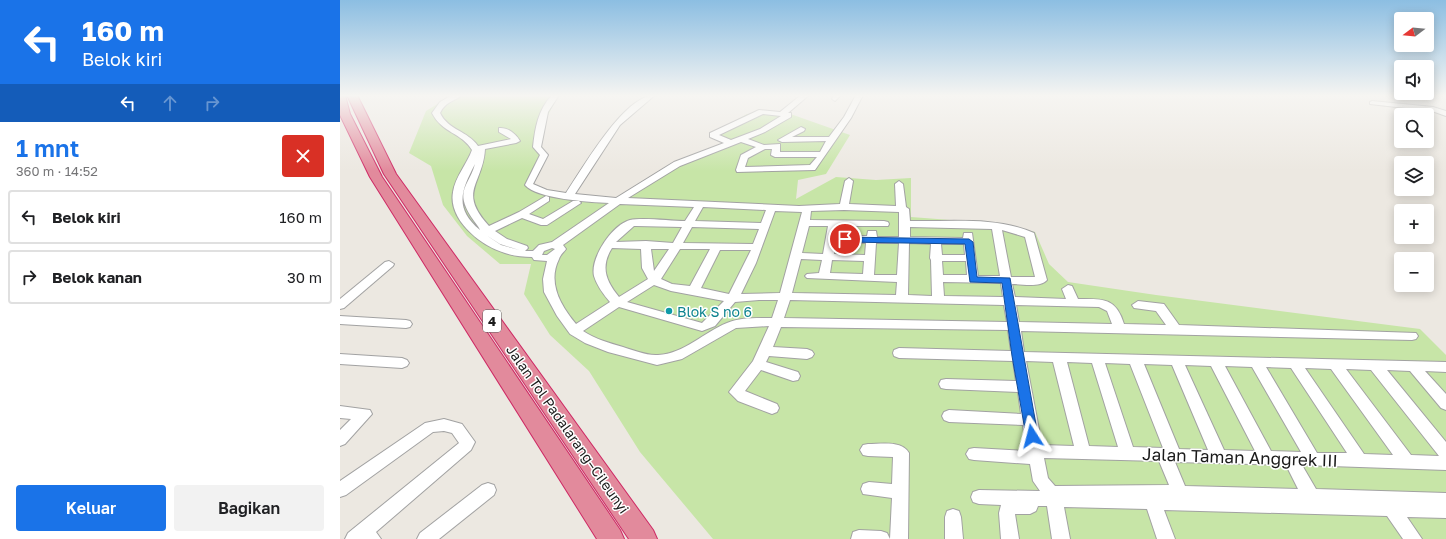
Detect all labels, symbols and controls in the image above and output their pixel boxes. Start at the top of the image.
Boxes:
north arrow [1394,12,1434,52]
map controls [1394,12,1434,292]
text: 160 m [82,14,164,47]
icon: left [16,16,68,68]
text: Belok kiri [82,48,162,70]
button: sound [1394,60,1434,100]
icon: left [117,92,139,114]
icon: ahead [159,92,181,114]
icon: right [201,92,223,114]
button: search [1394,108,1434,148]
text: 1 mnt [16,133,79,162]
button: close [282,135,324,177]
button: layers [1394,156,1434,196]
text: 360 m · 14:52 [16,163,98,179]
button: + [1394,204,1434,244]
icon: left [18,206,40,228]
text: Belok kiri [52,208,121,226]
text: 160 m [279,208,322,226]
pin [828,222,862,256]
icon: arrive [834,228,856,250]
button: − [1394,252,1434,292]
icon: right [18,266,40,288]
text: Belok kanan [52,268,142,286]
text: 30 m [287,268,322,286]
place label: Blok S no 6 [677,303,752,320]
marker: Blok S no 6 [664,306,674,316]
road number: 4 [483,310,501,332]
street label: Jalan Tol Padalarang–Cileunyi [503,341,633,517]
position arrow [1011,415,1053,457]
street label: Jalan Taman Anggrek III [1142,443,1338,471]
button: Keluar [16,485,166,531]
button: Bagikan [174,485,324,531]

